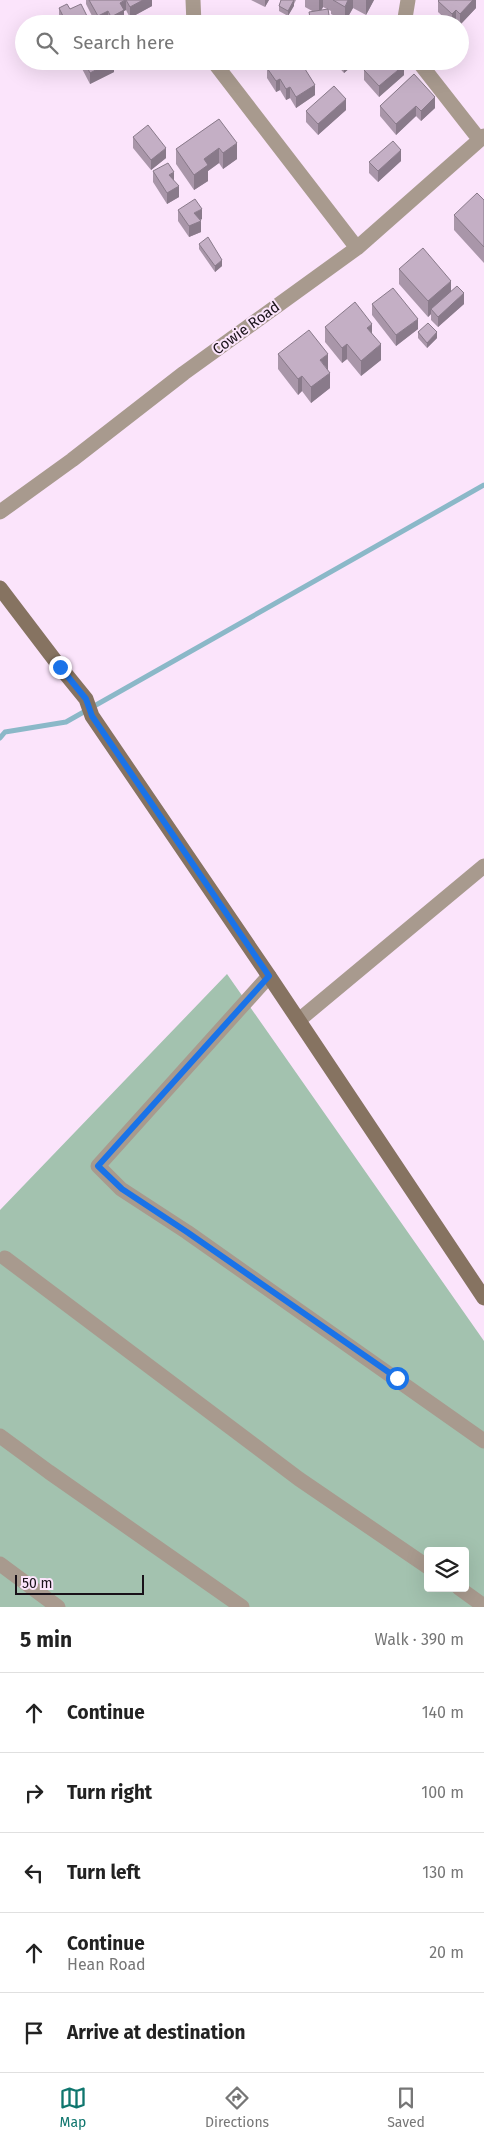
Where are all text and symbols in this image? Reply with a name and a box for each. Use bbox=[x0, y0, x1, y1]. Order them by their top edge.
search box bbox=[15, 15, 469, 70]
icon: search bbox=[33, 29, 61, 57]
text: Search here bbox=[73, 31, 174, 54]
street label: Cowie Road bbox=[209, 298, 283, 358]
route end bbox=[49, 656, 72, 679]
route start bbox=[386, 1367, 409, 1390]
map controls bbox=[424, 1547, 469, 1592]
button: layers bbox=[424, 1547, 469, 1592]
scale bar bbox=[15, 1572, 144, 1595]
text: 50 m bbox=[22, 1575, 53, 1592]
text: 5 min bbox=[20, 1627, 72, 1653]
text: Walk · 390 m bbox=[374, 1630, 464, 1649]
icon: ahead bbox=[20, 1699, 48, 1727]
text: Continue bbox=[67, 1701, 145, 1724]
text: 140 m bbox=[422, 1703, 464, 1722]
icon: right bbox=[20, 1779, 48, 1807]
text: Turn right bbox=[67, 1781, 152, 1804]
text: 100 m bbox=[421, 1783, 464, 1802]
icon: left bbox=[20, 1859, 48, 1887]
text: Turn left bbox=[67, 1861, 141, 1884]
text: 130 m bbox=[422, 1863, 464, 1882]
text: Continue bbox=[67, 1932, 145, 1955]
icon: ahead bbox=[20, 1939, 48, 1967]
text: 20 m bbox=[429, 1943, 464, 1962]
text: Hean Road bbox=[67, 1955, 146, 1974]
icon: arrive bbox=[20, 2019, 48, 2047]
text: Arrive at destination bbox=[67, 2021, 246, 2044]
tab: Map bbox=[59, 2084, 87, 2131]
tab: Directions bbox=[205, 2084, 269, 2131]
tab: Saved bbox=[387, 2084, 425, 2131]

